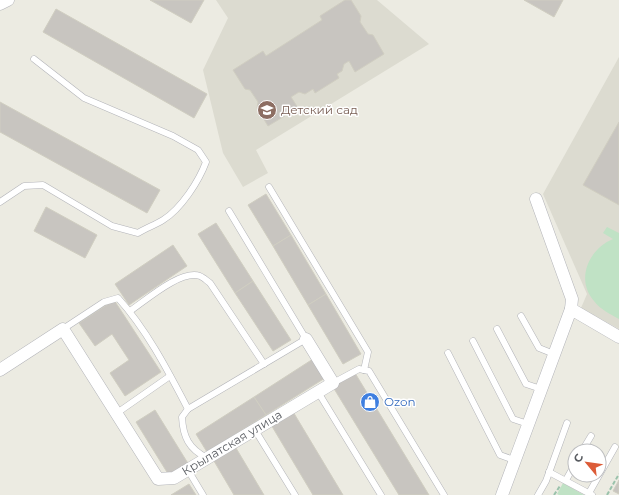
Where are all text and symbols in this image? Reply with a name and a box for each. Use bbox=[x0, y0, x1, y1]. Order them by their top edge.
school or university icon: Детский сад bbox=[256, 99, 278, 121]
place label: Детский сад bbox=[281, 102, 358, 117]
shop icon: Ozon bbox=[359, 391, 381, 413]
place label: Ozon bbox=[384, 394, 416, 409]
street label: Крылатская улица bbox=[179, 407, 285, 478]
north arrow bbox=[567, 443, 607, 483]
text: С bbox=[570, 451, 586, 465]

